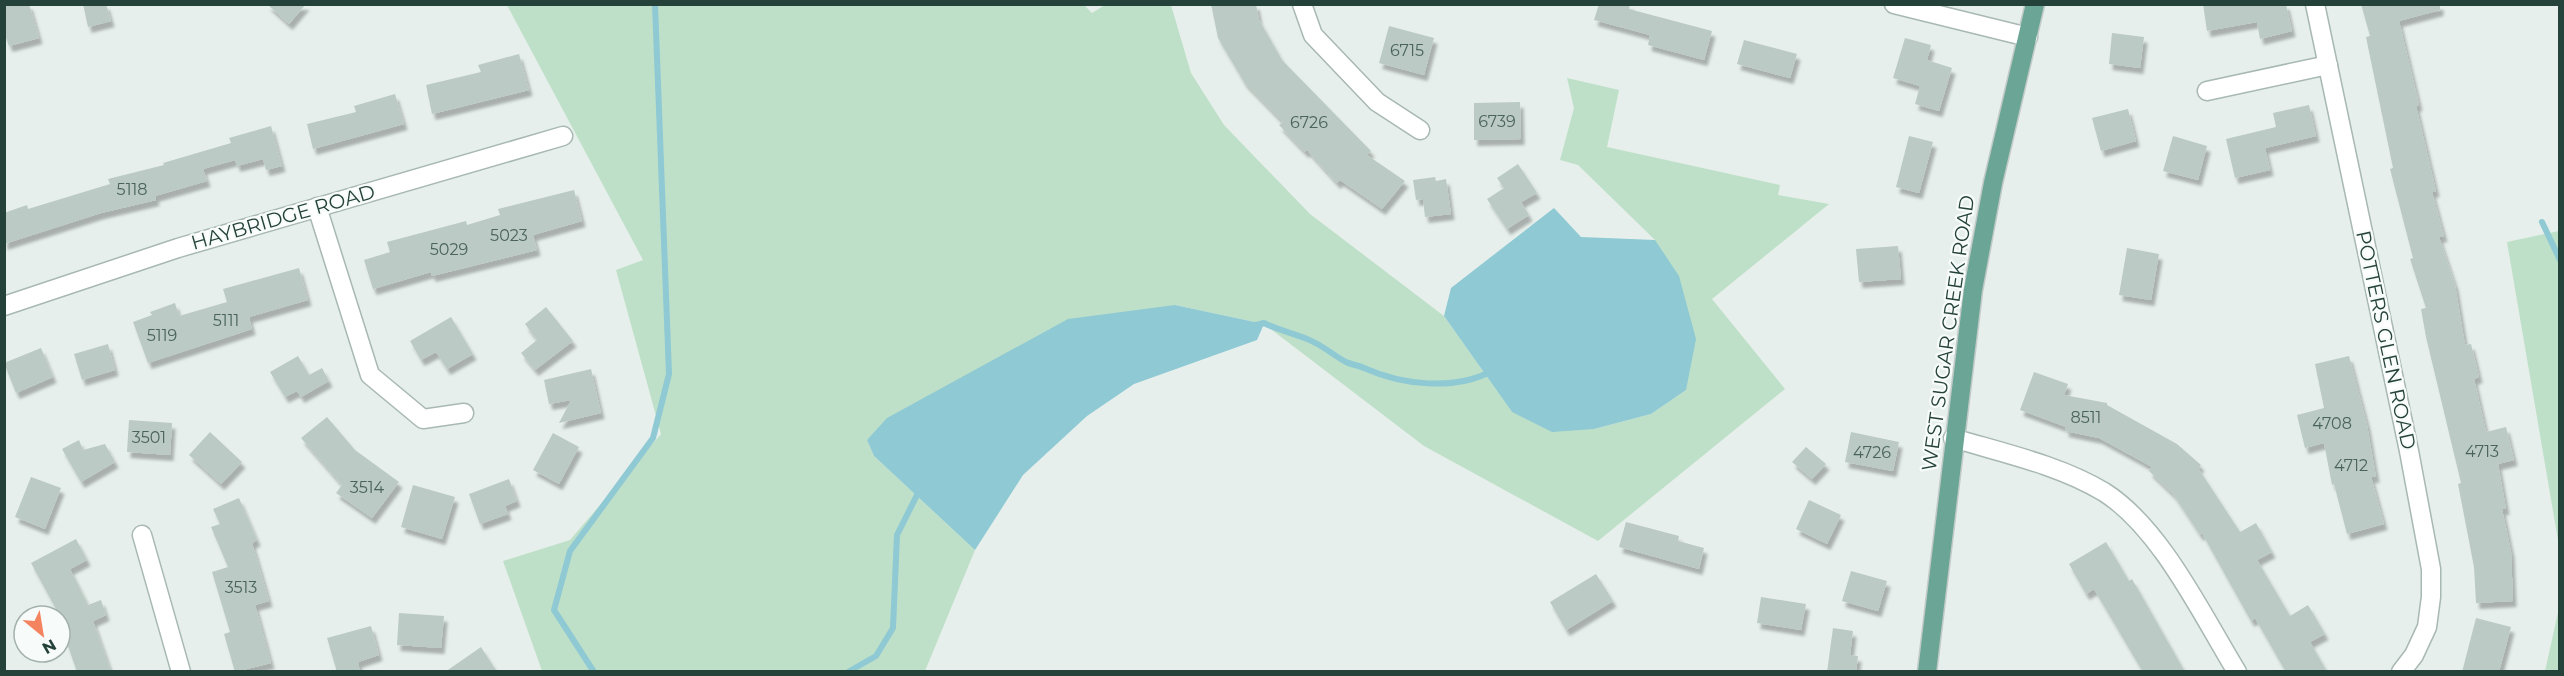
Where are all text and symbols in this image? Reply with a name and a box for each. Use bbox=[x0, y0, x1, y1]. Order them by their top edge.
house number: 6715 bbox=[1390, 41, 1424, 60]
house number: 6739 bbox=[1478, 112, 1516, 131]
house number: 6726 bbox=[1290, 113, 1328, 132]
street label: HAYBRIDGE ROAD bbox=[188, 179, 378, 255]
house number: 5118 bbox=[117, 180, 147, 199]
street label: WEST SUGAR CREEK ROAD bbox=[1917, 193, 1979, 473]
house number: 5023 bbox=[490, 226, 528, 245]
street label: POTTERS GLEN ROAD bbox=[2351, 228, 2421, 452]
house number: 5029 bbox=[430, 240, 468, 259]
house number: 5111 bbox=[213, 311, 239, 330]
house number: 5119 bbox=[147, 326, 177, 345]
house number: 8511 bbox=[2071, 408, 2101, 427]
house number: 4708 bbox=[2312, 414, 2352, 433]
house number: 3501 bbox=[132, 428, 166, 447]
house number: 4713 bbox=[2465, 442, 2499, 461]
house number: 4726 bbox=[1853, 443, 1891, 462]
house number: 4712 bbox=[2334, 456, 2368, 475]
house number: 3514 bbox=[350, 478, 385, 497]
house number: 3513 bbox=[225, 578, 257, 597]
north arrow bbox=[12, 604, 72, 664]
text: N bbox=[39, 635, 60, 658]

